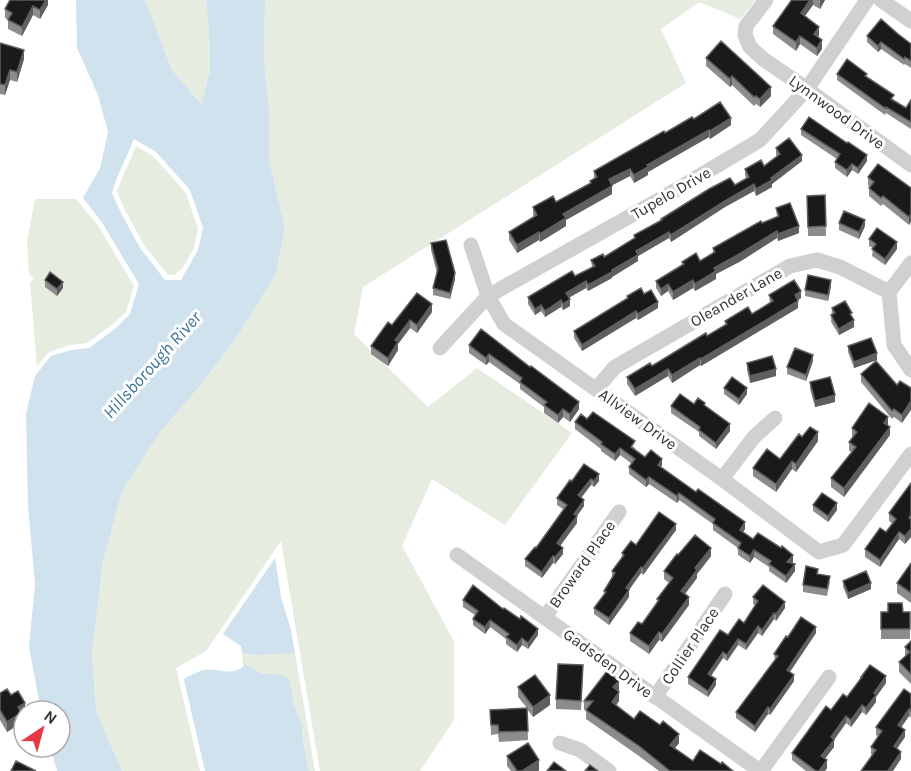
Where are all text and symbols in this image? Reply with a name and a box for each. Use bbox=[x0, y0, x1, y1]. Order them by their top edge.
street label: Lynnwood Drive bbox=[785, 71, 889, 153]
street label: Tupelo Drive bbox=[628, 163, 714, 223]
street label: Oleander Lane bbox=[687, 263, 785, 331]
water label: Hillsborough River bbox=[98, 306, 206, 423]
street label: Allview Drive bbox=[595, 384, 681, 454]
street label: Broward Place bbox=[545, 517, 619, 611]
street label: Collier Place bbox=[657, 604, 723, 688]
street label: Gadsden Drive bbox=[560, 624, 656, 702]
north arrow bbox=[12, 699, 72, 759]
text: N bbox=[40, 706, 61, 728]

